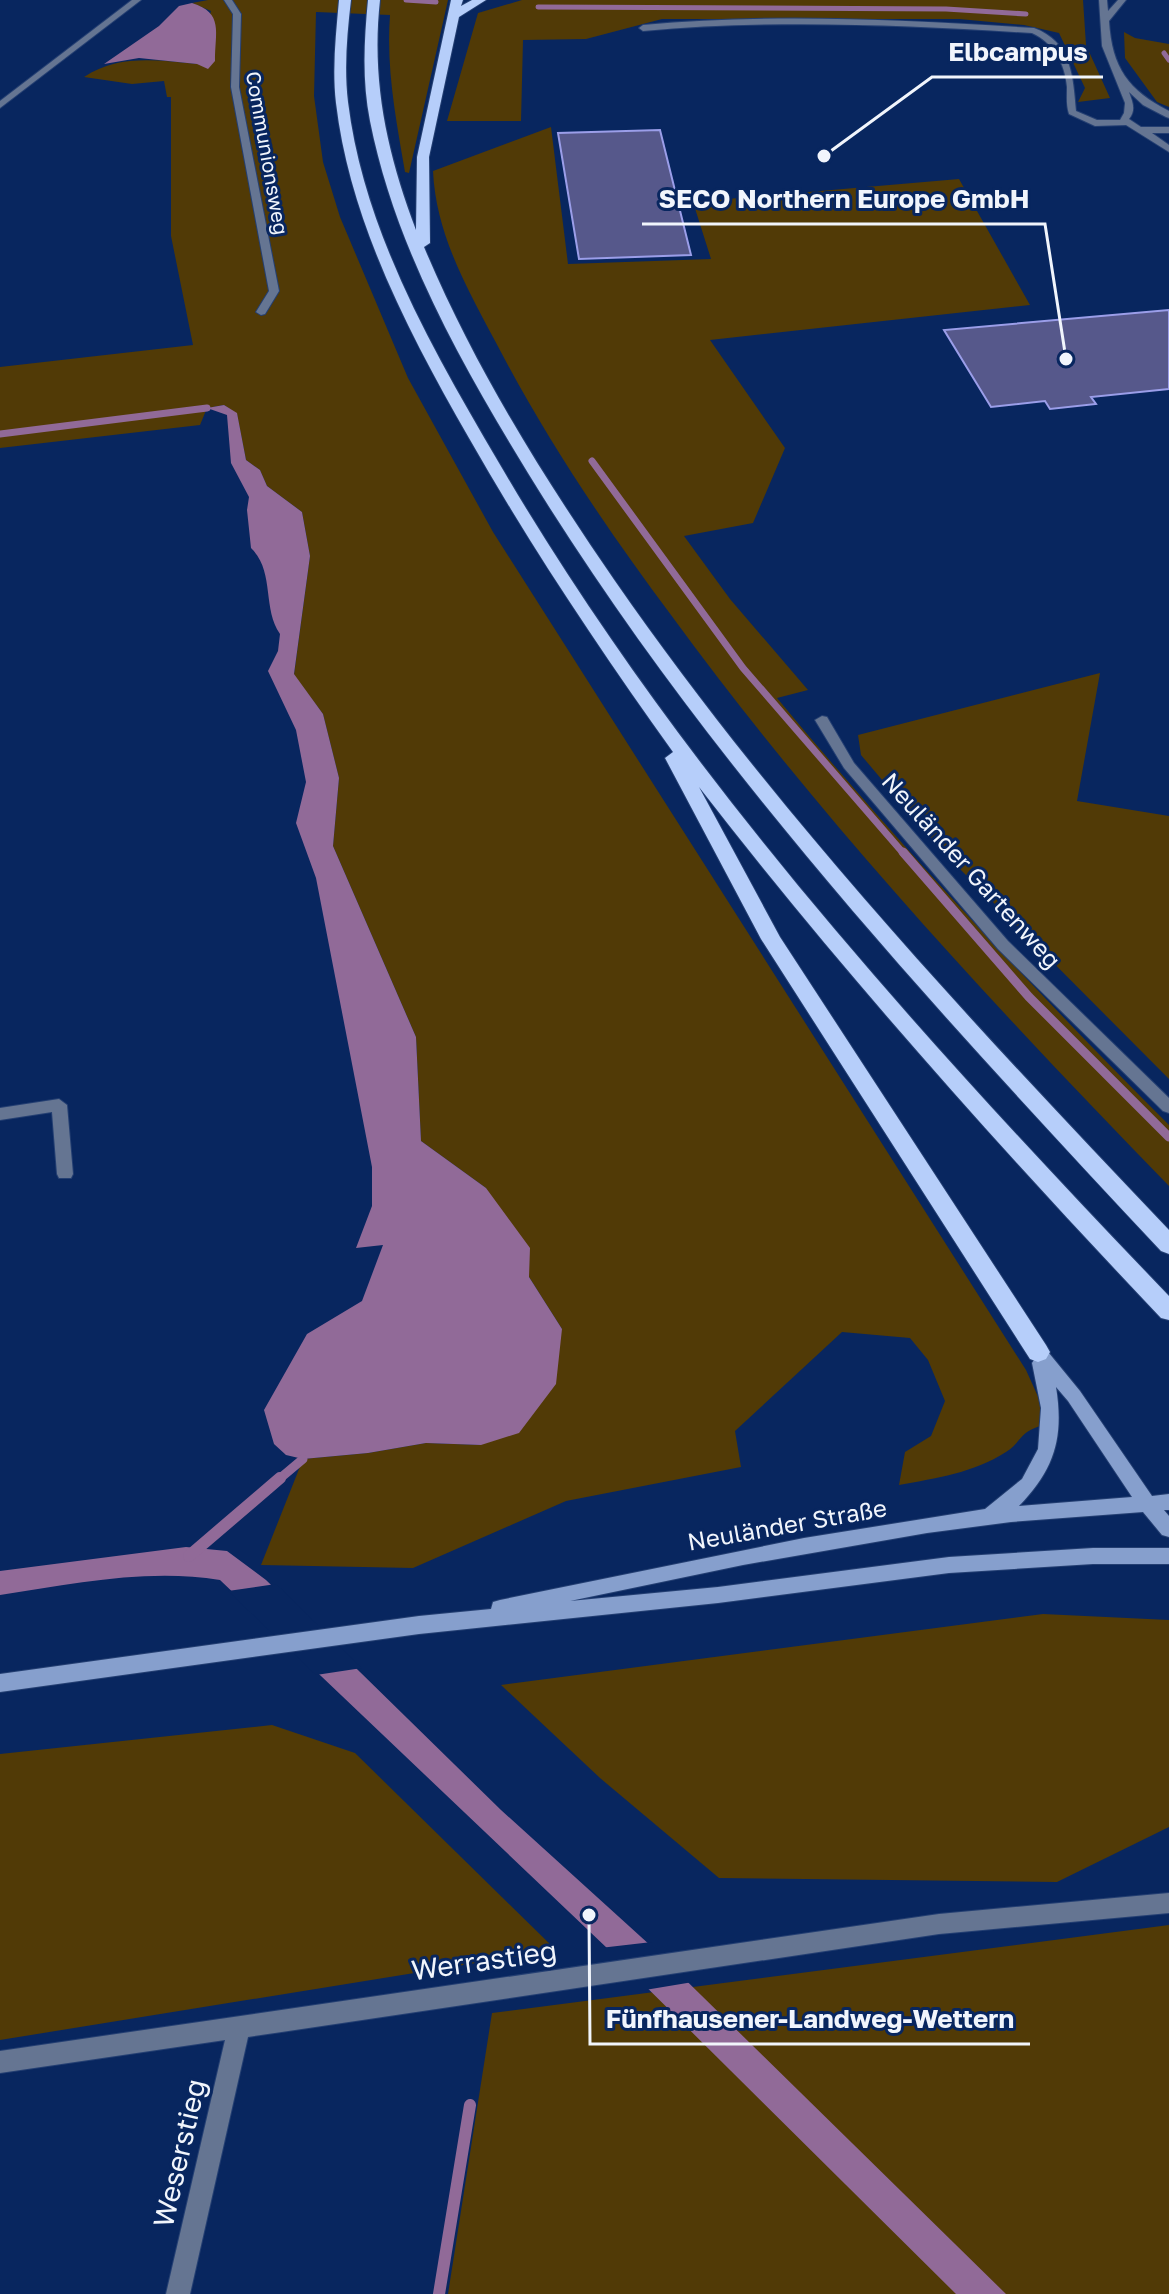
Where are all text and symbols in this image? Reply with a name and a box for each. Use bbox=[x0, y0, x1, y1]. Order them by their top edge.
callout: Elbcampus bbox=[932, 27, 1103, 77]
text: Elbcampus bbox=[948, 36, 1088, 67]
street label: Communionsweg bbox=[242, 69, 294, 237]
callout: SECO Northern Europe GmbH bbox=[642, 174, 1045, 224]
text: SECO Northern Europe GmbH bbox=[659, 183, 1029, 214]
street label: Neuländer Gartenweg bbox=[877, 766, 1067, 974]
street label: Neuländer Straße bbox=[685, 1492, 889, 1556]
street label: Werrastieg bbox=[409, 1933, 559, 1987]
callout: Fünfhausener-Landweg-Wettern bbox=[590, 1994, 1030, 2044]
text: Fünfhausener-Landweg-Wettern bbox=[606, 2003, 1014, 2034]
street label: Weserstieg bbox=[146, 2076, 212, 2230]

